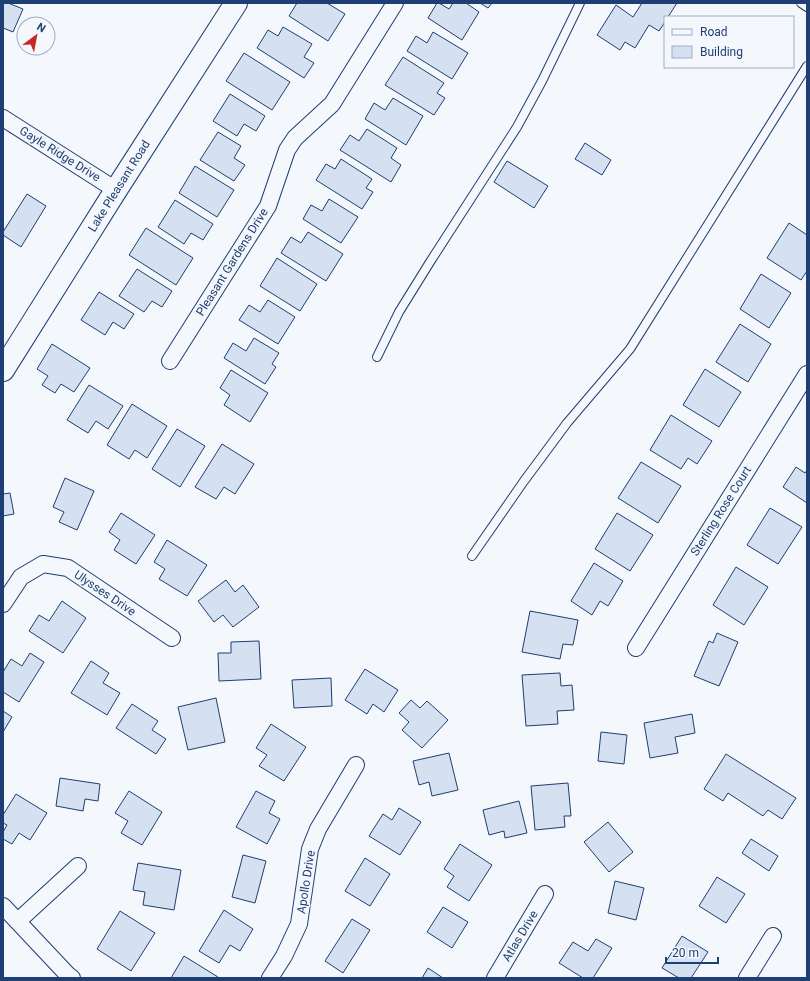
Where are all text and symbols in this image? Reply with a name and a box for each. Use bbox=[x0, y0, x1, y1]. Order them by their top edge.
north arrow bbox=[16, 16, 56, 56]
legend bbox=[664, 16, 794, 68]
text: N bbox=[34, 20, 48, 36]
text: Road bbox=[700, 25, 728, 39]
text: Building bbox=[700, 45, 743, 59]
street label: Gayle Ridge Drive bbox=[17, 124, 103, 184]
street label: Lake Pleasant Road bbox=[85, 138, 153, 234]
street label: Pleasant Gardens Drive bbox=[193, 206, 271, 318]
street label: Sterling Rose Court bbox=[688, 464, 754, 558]
street label: Ulysses Drive bbox=[72, 567, 138, 619]
street label: Apollo Drive bbox=[294, 849, 318, 915]
street label: Atlas Drive bbox=[499, 908, 541, 964]
scale bar bbox=[666, 939, 718, 965]
text: 20 m bbox=[672, 946, 699, 960]

